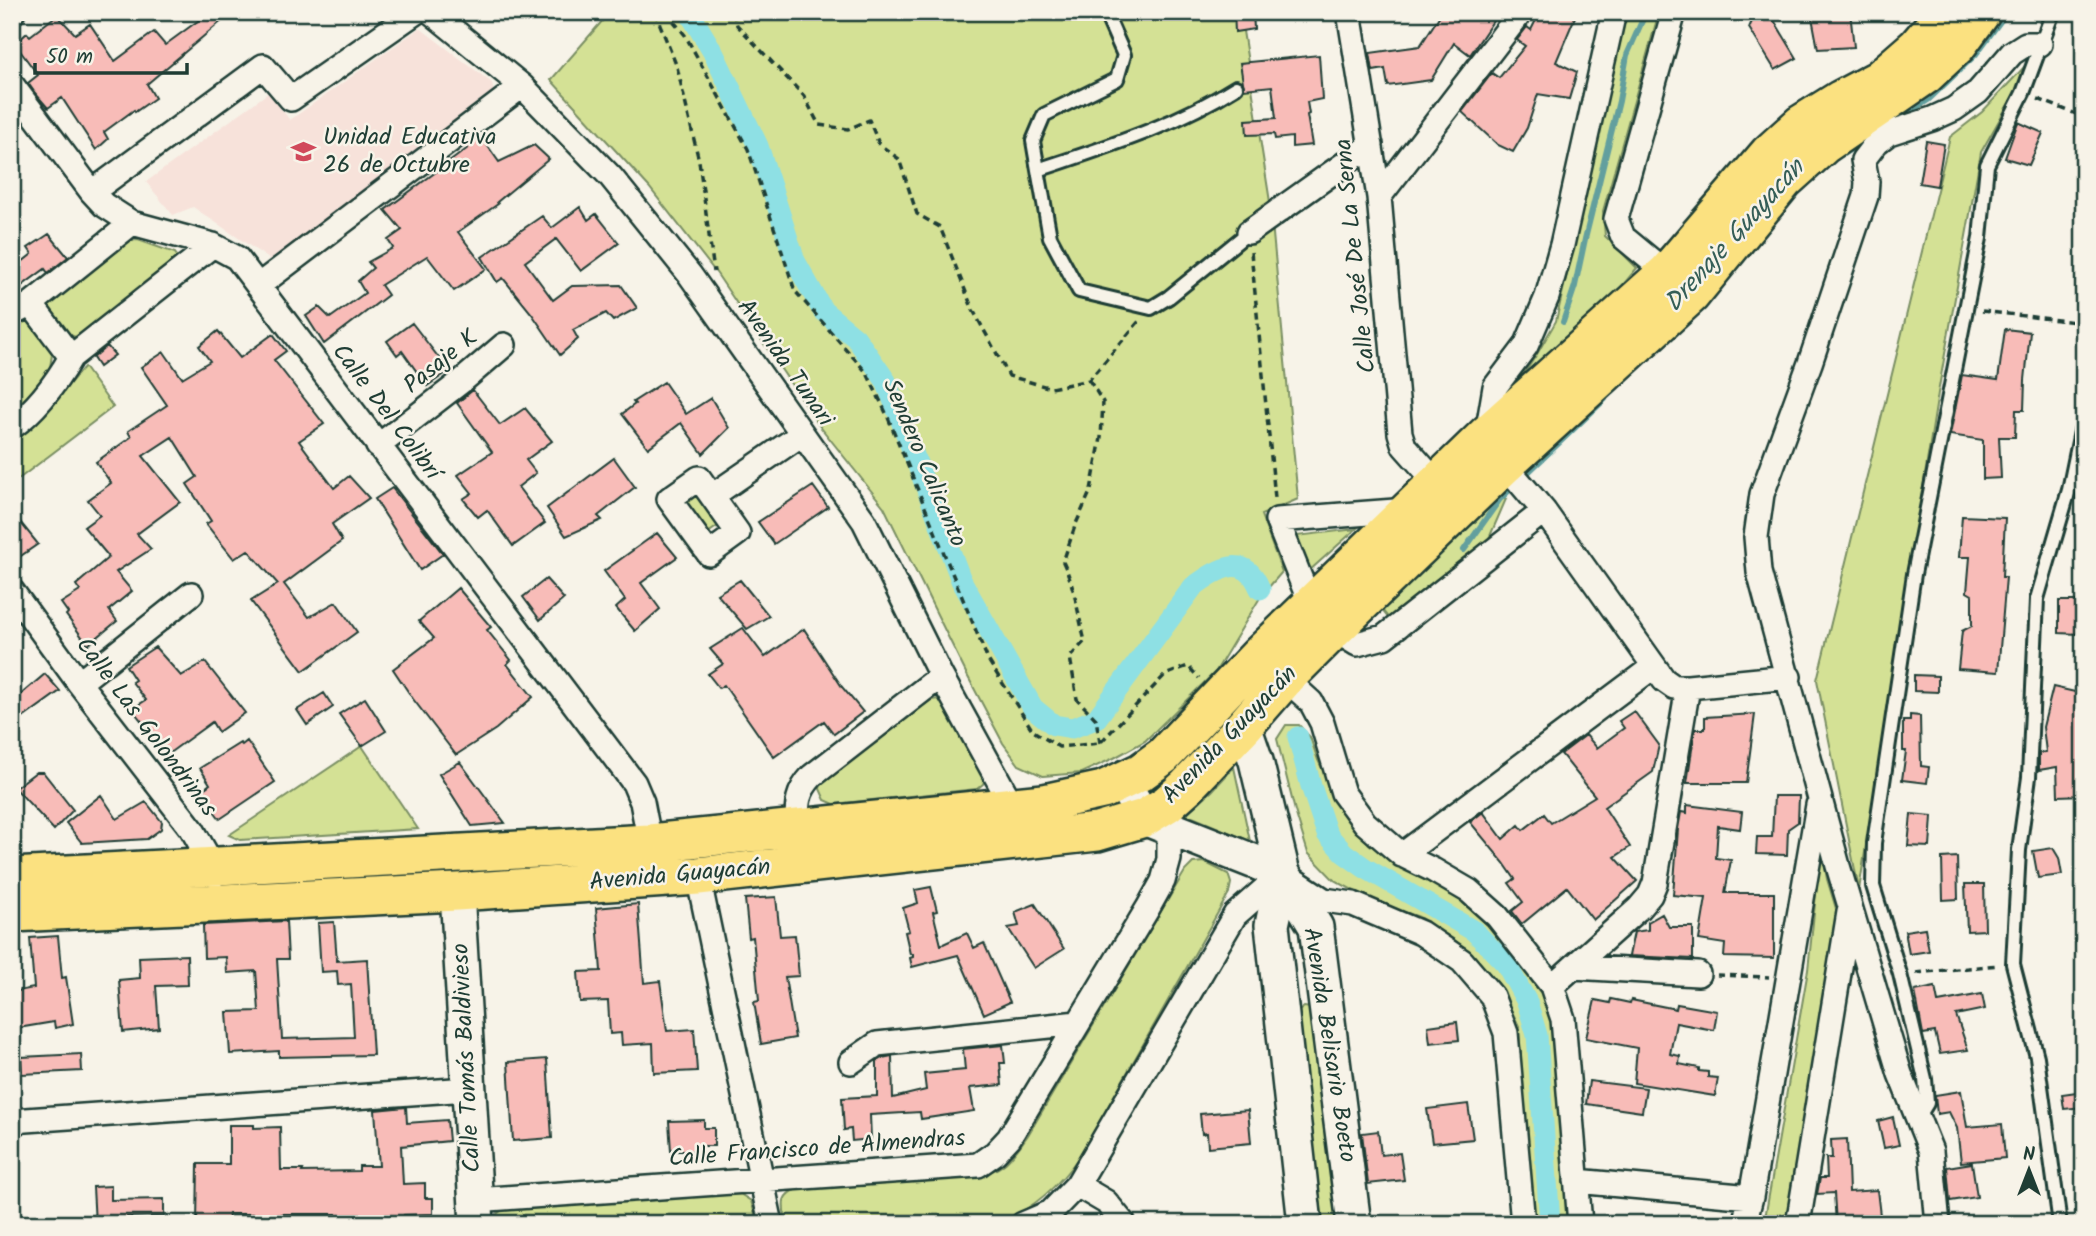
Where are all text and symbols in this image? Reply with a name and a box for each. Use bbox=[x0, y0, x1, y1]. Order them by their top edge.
scale bar bbox=[35, 32, 187, 76]
text: 50 m bbox=[46, 41, 93, 74]
place label: Unidad Educativa 26 de Octubre bbox=[323, 118, 497, 185]
school or university icon: Unidad Educativa 26 de Octubre bbox=[289, 137, 317, 165]
street label: Calle José De La Serna bbox=[1324, 137, 1388, 375]
water label: Drenaje Guayacán bbox=[1654, 148, 1817, 322]
street label: Avenida Tunari bbox=[726, 291, 844, 436]
street label: Pasaje K bbox=[395, 319, 488, 404]
street label: Calle Del Colibrí bbox=[321, 335, 453, 491]
street label: Sendero Calicanto bbox=[871, 373, 977, 553]
street label: Calle Las Golondrinas bbox=[65, 629, 227, 825]
street label: Avenida Guayacán bbox=[1153, 656, 1307, 814]
street label: Avenida Guayacán bbox=[588, 848, 772, 902]
street label: Avenida Belisario Boeto bbox=[1291, 925, 1367, 1165]
street label: Calle Tomás Baldivieso bbox=[442, 942, 492, 1174]
street label: Calle Francisco de Almendras bbox=[667, 1119, 967, 1179]
north arrow bbox=[1994, 1134, 2064, 1204]
text: N bbox=[2023, 1140, 2035, 1170]

